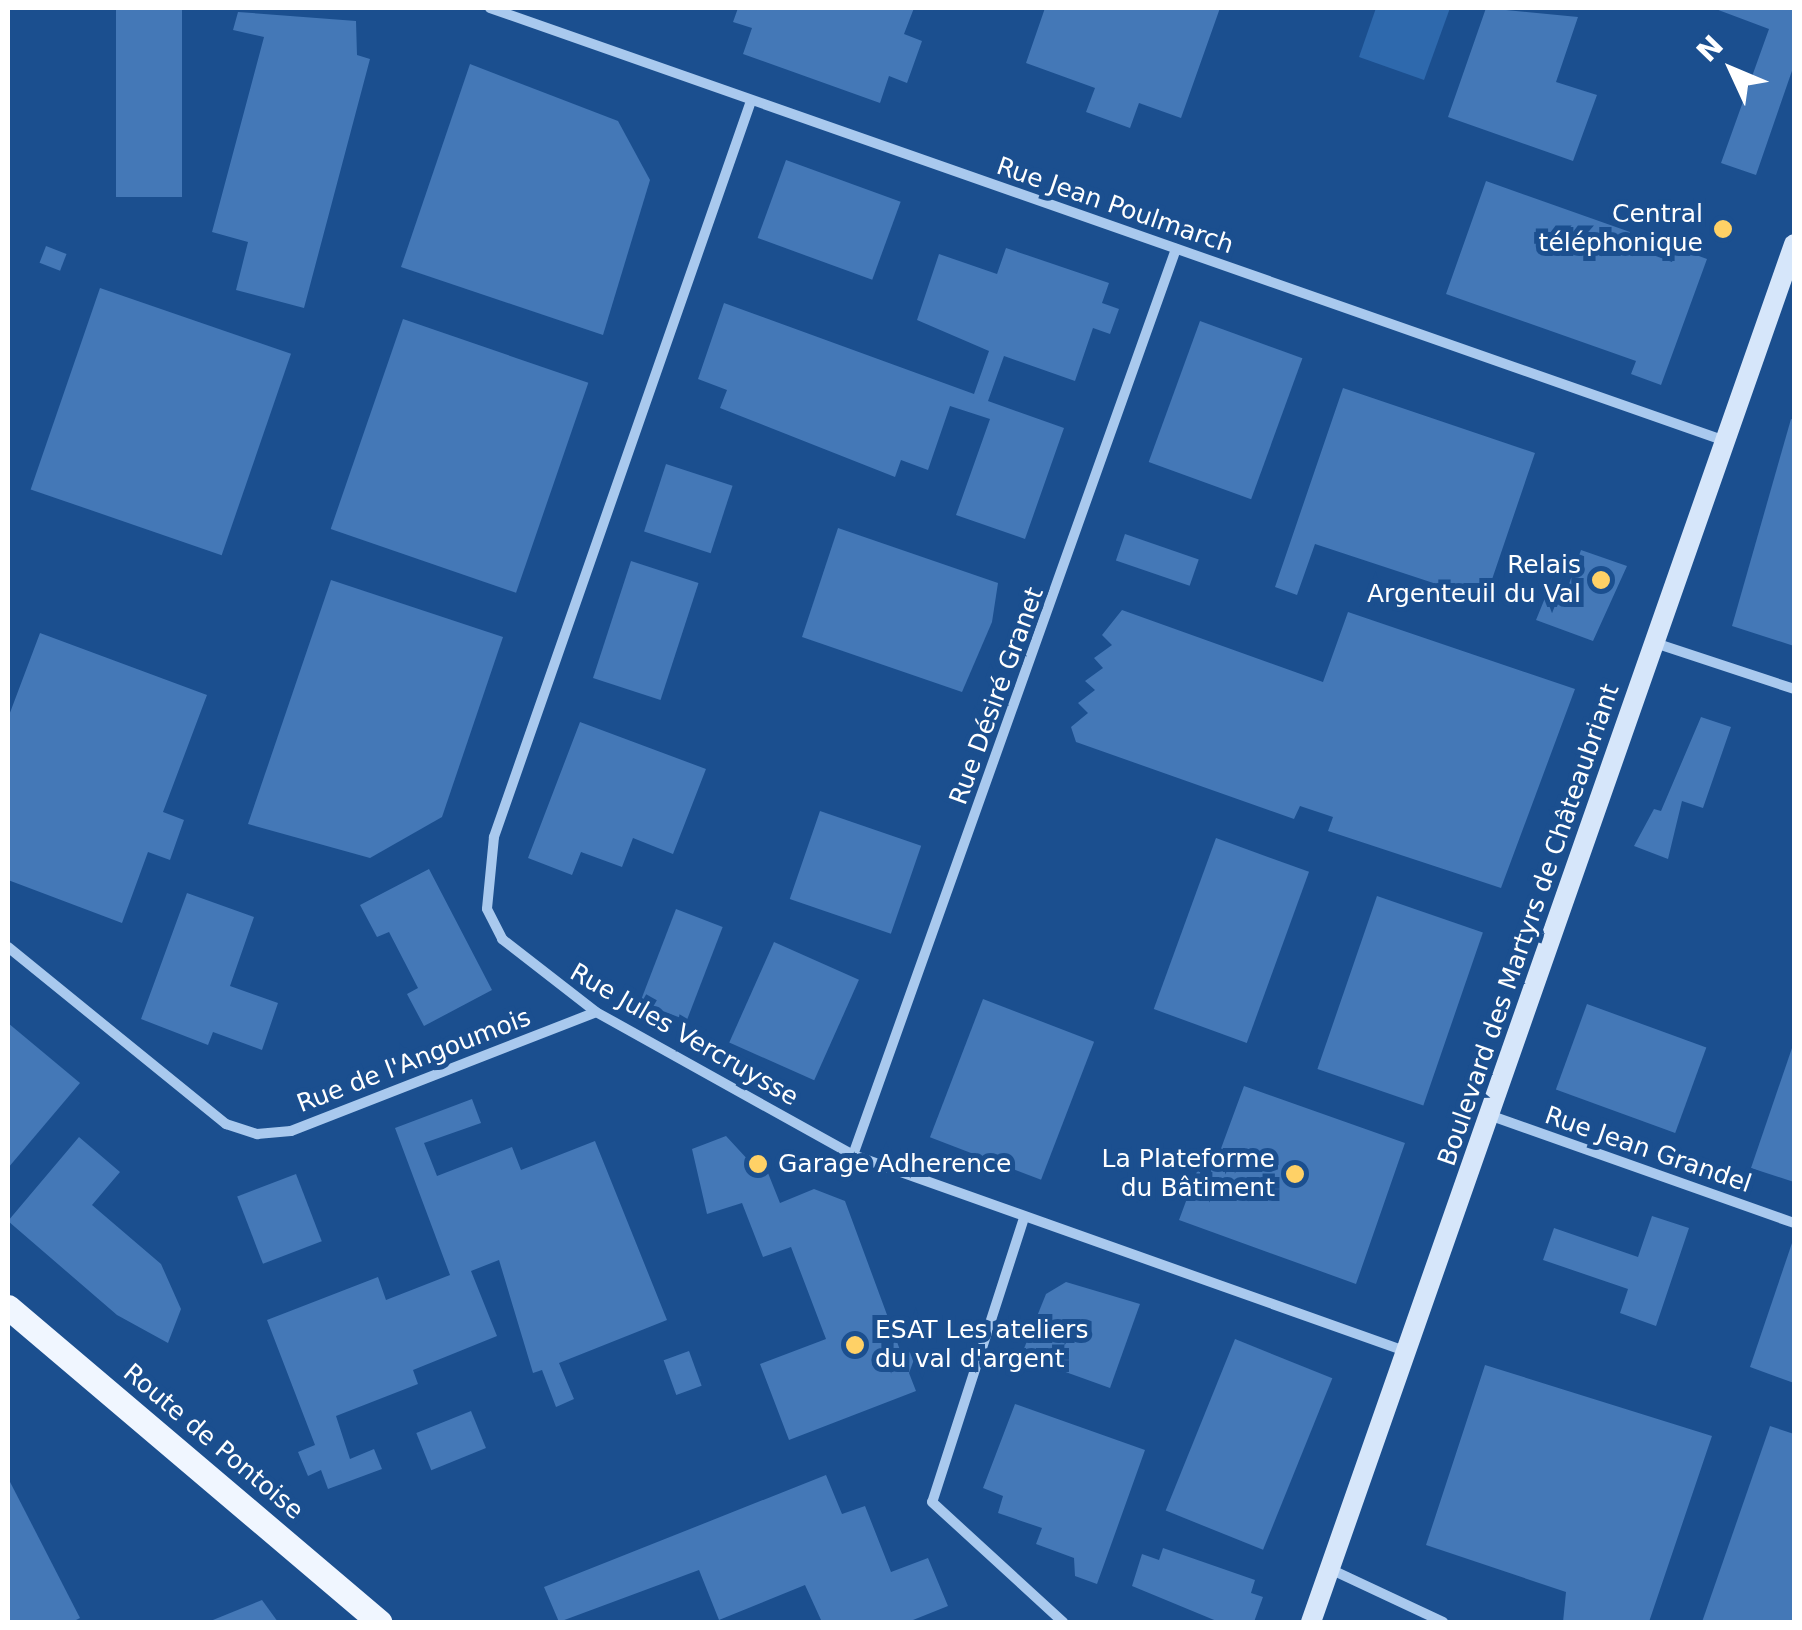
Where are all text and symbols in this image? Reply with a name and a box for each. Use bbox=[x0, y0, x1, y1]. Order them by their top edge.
north arrow bbox=[1682, 20, 1782, 120]
text: N bbox=[1690, 29, 1730, 69]
street label: Rue Jean Poulmarch bbox=[993, 151, 1237, 261]
place label: Central téléphonique bbox=[1539, 200, 1703, 259]
marker: Central téléphonique bbox=[1712, 218, 1734, 240]
place label: Relais Argenteuil du Val bbox=[1367, 551, 1581, 610]
marker: Relais Argenteuil du Val bbox=[1590, 569, 1612, 591]
street label: Rue Désiré Granet bbox=[944, 583, 1050, 809]
street label: Boulevard des Martyrs de Châteaubriant bbox=[1432, 680, 1626, 1170]
street label: Rue Jules Vercruysse bbox=[565, 957, 803, 1113]
street label: Rue de l'Angoumois bbox=[293, 1003, 535, 1119]
street label: Rue Jean Grandel bbox=[1541, 1101, 1755, 1199]
place label: La Plateforme du Bâtiment bbox=[1102, 1145, 1275, 1204]
place label: Garage Adherence bbox=[778, 1149, 1011, 1179]
marker: Garage Adherence bbox=[747, 1153, 769, 1175]
marker: La Plateforme du Bâtiment bbox=[1284, 1163, 1306, 1185]
place label: ESAT Les ateliers du val d'argent bbox=[875, 1316, 1088, 1375]
marker: ESAT Les ateliers du val d'argent bbox=[844, 1334, 866, 1356]
street label: Route de Pontoise bbox=[117, 1358, 309, 1526]

